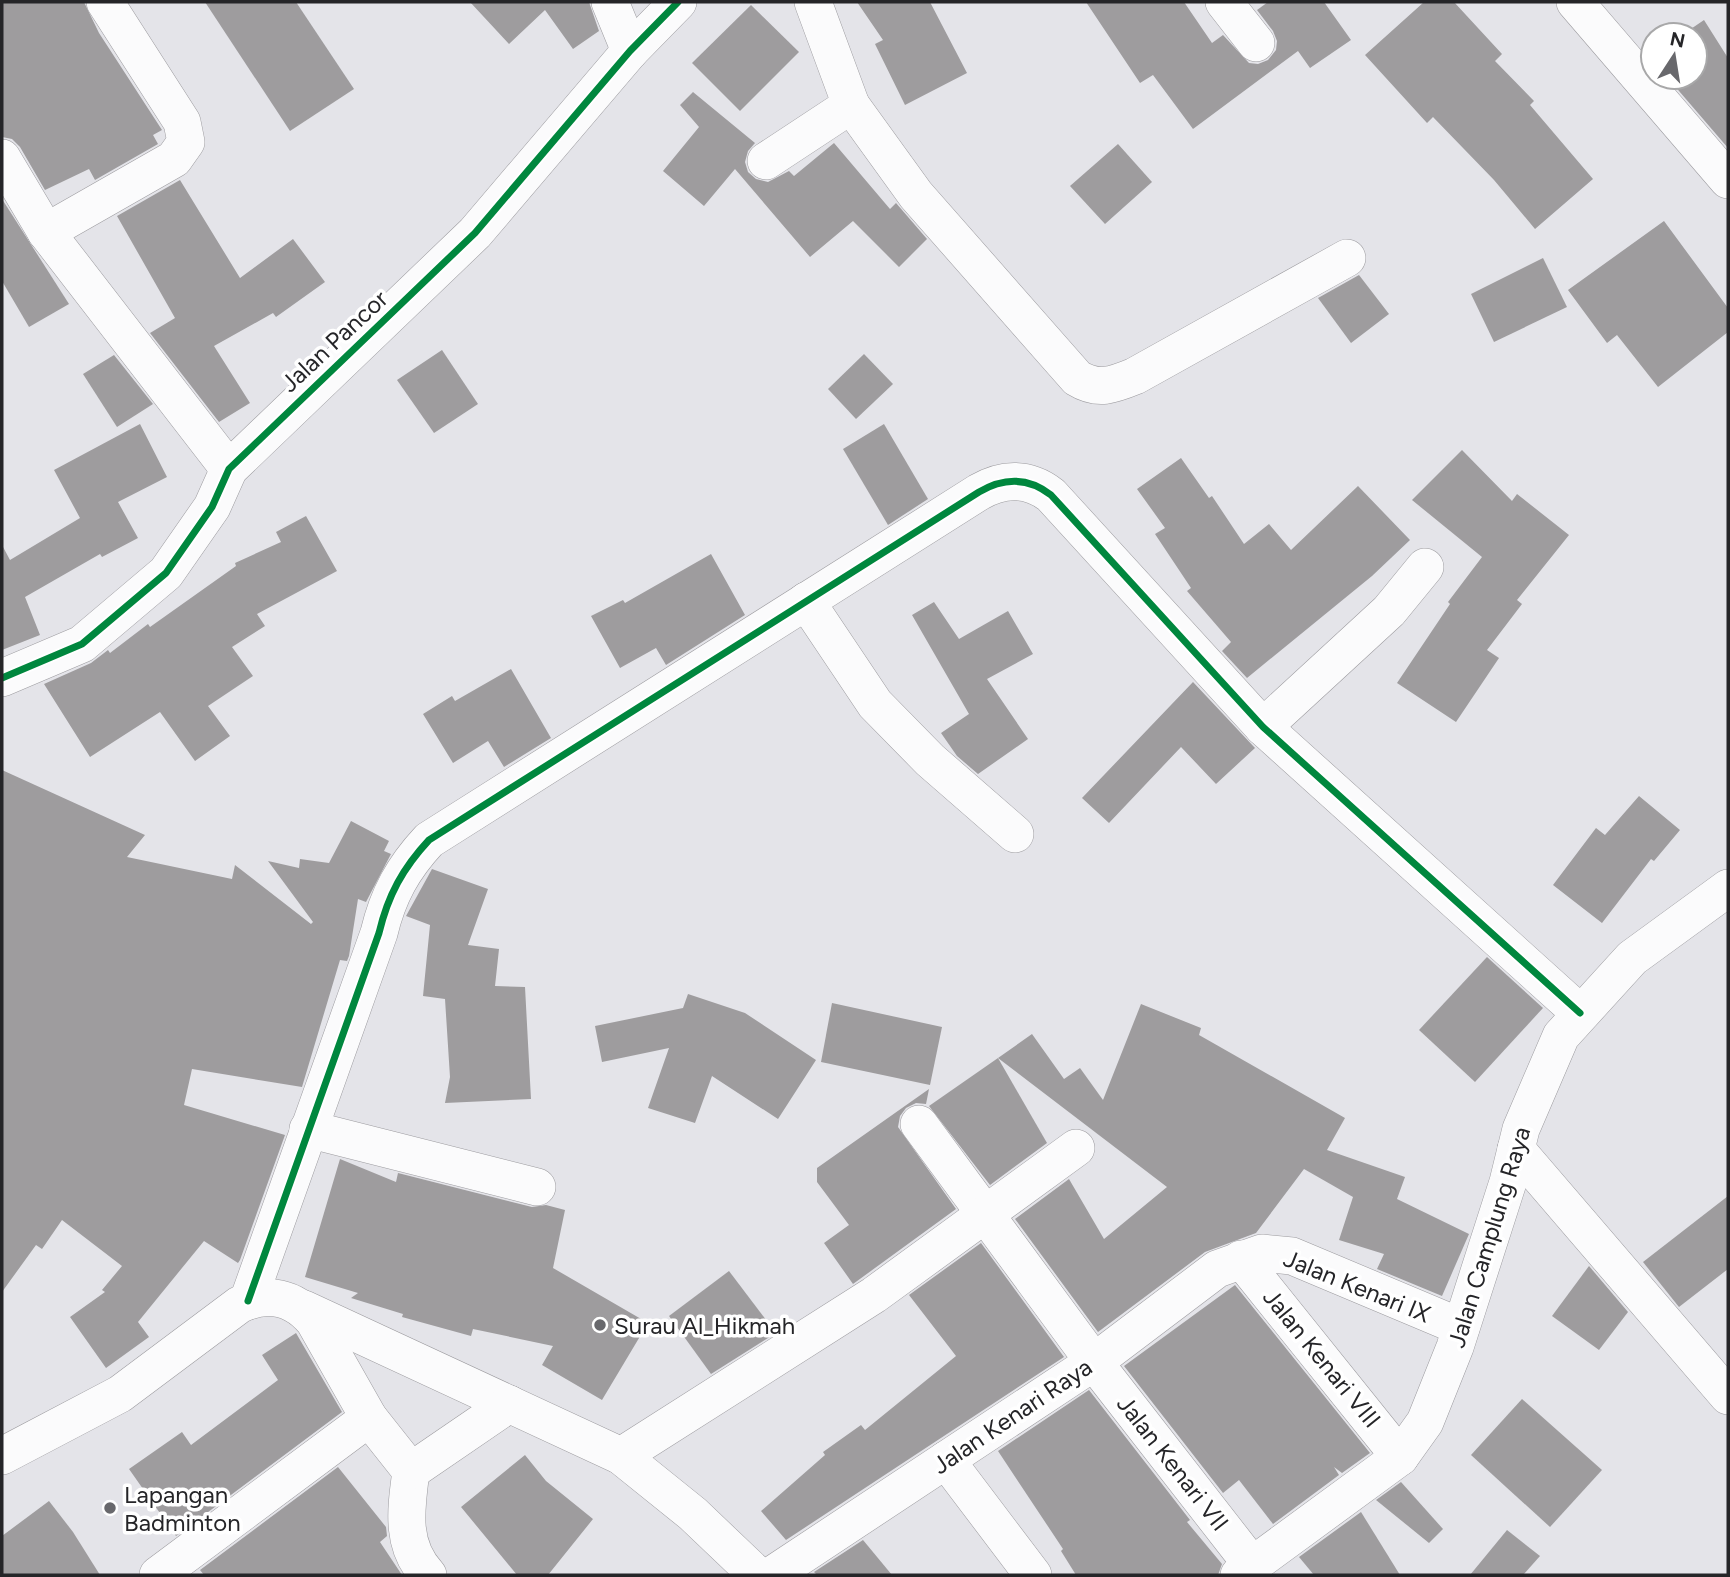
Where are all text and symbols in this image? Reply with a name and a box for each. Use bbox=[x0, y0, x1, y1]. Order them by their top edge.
north arrow bbox=[1639, 21, 1709, 91]
text: N bbox=[1668, 27, 1687, 53]
street label: Jalan Pancor bbox=[274, 284, 394, 398]
street label: Jalan Camplung Raya bbox=[1442, 1123, 1536, 1351]
street label: Jalan Kenari IX bbox=[1279, 1243, 1435, 1329]
street label: Jalan Kenari VIII bbox=[1257, 1283, 1387, 1433]
place label: Surau Al_Hikmah bbox=[614, 1311, 795, 1340]
marker: Surau Al_Hikmah bbox=[592, 1317, 608, 1333]
street label: Jalan Kenari Raya bbox=[927, 1352, 1097, 1480]
street label: Jalan Kenari VII bbox=[1111, 1390, 1235, 1536]
place label: Lapangan Badminton bbox=[124, 1480, 241, 1537]
marker: Lapangan Badminton bbox=[102, 1500, 118, 1516]

